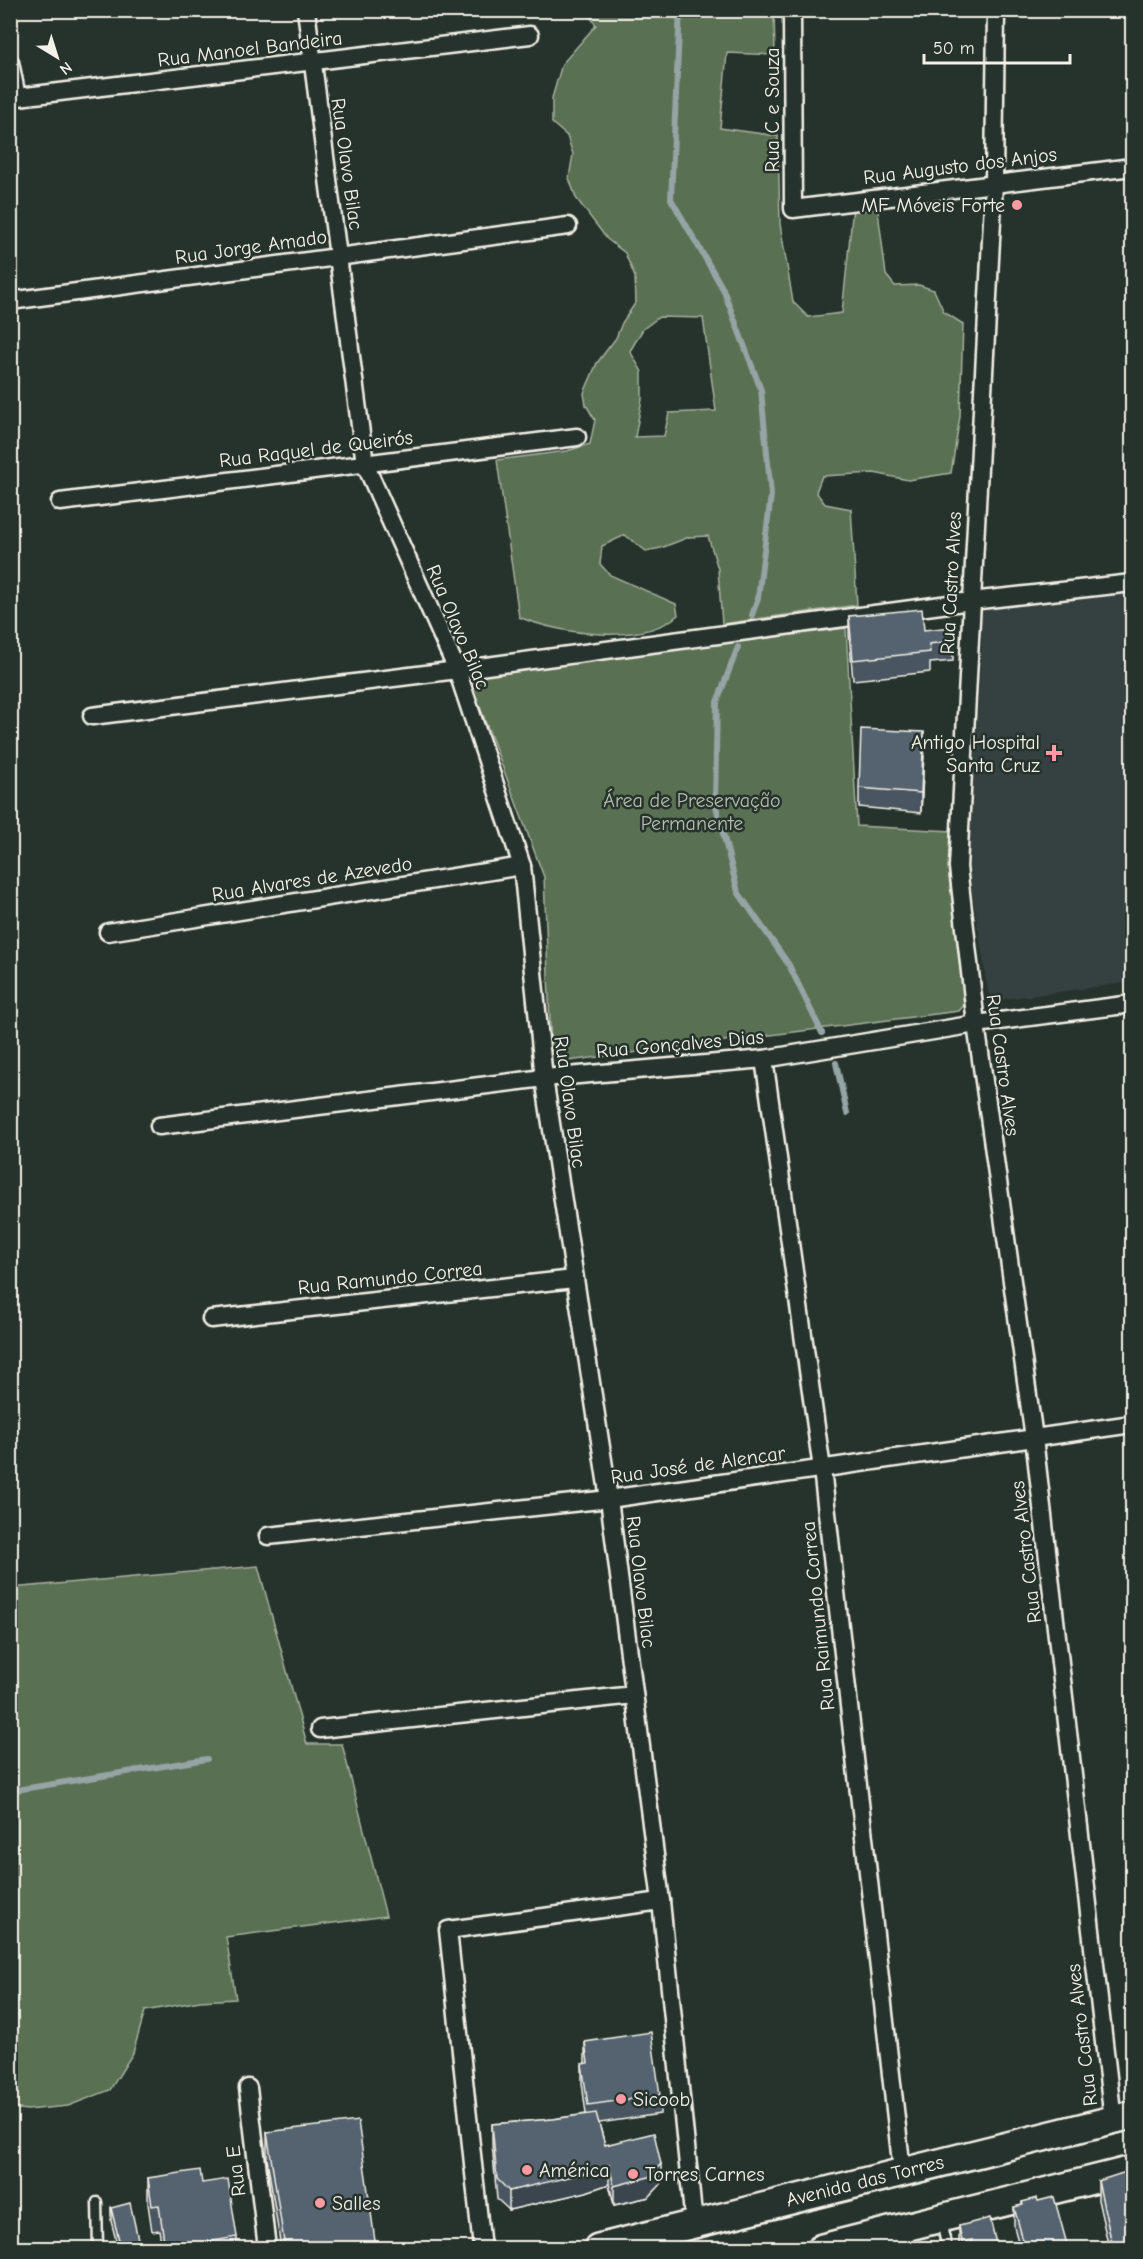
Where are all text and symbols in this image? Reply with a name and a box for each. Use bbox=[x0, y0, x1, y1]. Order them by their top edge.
street label: Rua Manoel Bandeira bbox=[156, 26, 344, 72]
north arrow bbox=[27, 27, 87, 87]
scale bar bbox=[924, 27, 1070, 65]
text: 50 m bbox=[933, 38, 975, 59]
street label: Rua C e Souza bbox=[761, 47, 784, 173]
text: N bbox=[56, 58, 75, 78]
street label: Rua Olavo Bilac bbox=[326, 96, 368, 232]
street label: Rua Augusto dos Anjos bbox=[862, 143, 1058, 189]
place label: MF Móveis Forte bbox=[861, 194, 1005, 217]
marker: MF Móveis Forte bbox=[1010, 198, 1024, 212]
street label: Rua Jorge Amado bbox=[174, 225, 328, 269]
street label: Rua Raquel de Queirós bbox=[218, 426, 414, 472]
street label: Rua Castro Alves bbox=[936, 511, 966, 655]
street label: Rua Olavo Bilac bbox=[421, 561, 495, 693]
place label: Antigo Hospital Santa Cruz bbox=[911, 731, 1040, 777]
marker: Antigo Hospital Santa Cruz bbox=[1045, 744, 1063, 762]
park label: Área de Preservação Permanente bbox=[603, 788, 781, 835]
street label: Rua Alvares de Azevedo bbox=[210, 852, 414, 906]
street label: Rua Castro Alves bbox=[982, 993, 1024, 1137]
street label: Rua Gonçalves Dias bbox=[595, 1025, 765, 1063]
street label: Rua Olavo Bilac bbox=[549, 1034, 591, 1170]
street label: Rua Ramundo Correa bbox=[297, 1257, 483, 1299]
street label: Rua José de Alencar bbox=[609, 1441, 787, 1489]
street label: Rua Castro Alves bbox=[1006, 1480, 1046, 1624]
street label: Rua Olavo Bilac bbox=[621, 1514, 661, 1650]
street label: Rua Raimundo Correa bbox=[797, 1520, 839, 1712]
street label: Rua Castro Alves bbox=[1062, 1963, 1102, 2107]
place label: Sicoob bbox=[633, 2088, 690, 2111]
marker: Sicoob bbox=[614, 2092, 628, 2106]
street label: Rua E bbox=[221, 2144, 251, 2198]
street label: Avenida das Torres bbox=[784, 2150, 946, 2212]
place label: América bbox=[539, 2159, 610, 2182]
marker: América bbox=[520, 2163, 534, 2177]
place label: Torres Carnes bbox=[645, 2163, 765, 2186]
marker: Torres Carnes bbox=[626, 2167, 640, 2181]
place label: Salles bbox=[332, 2192, 380, 2215]
marker: Salles bbox=[313, 2196, 327, 2210]

